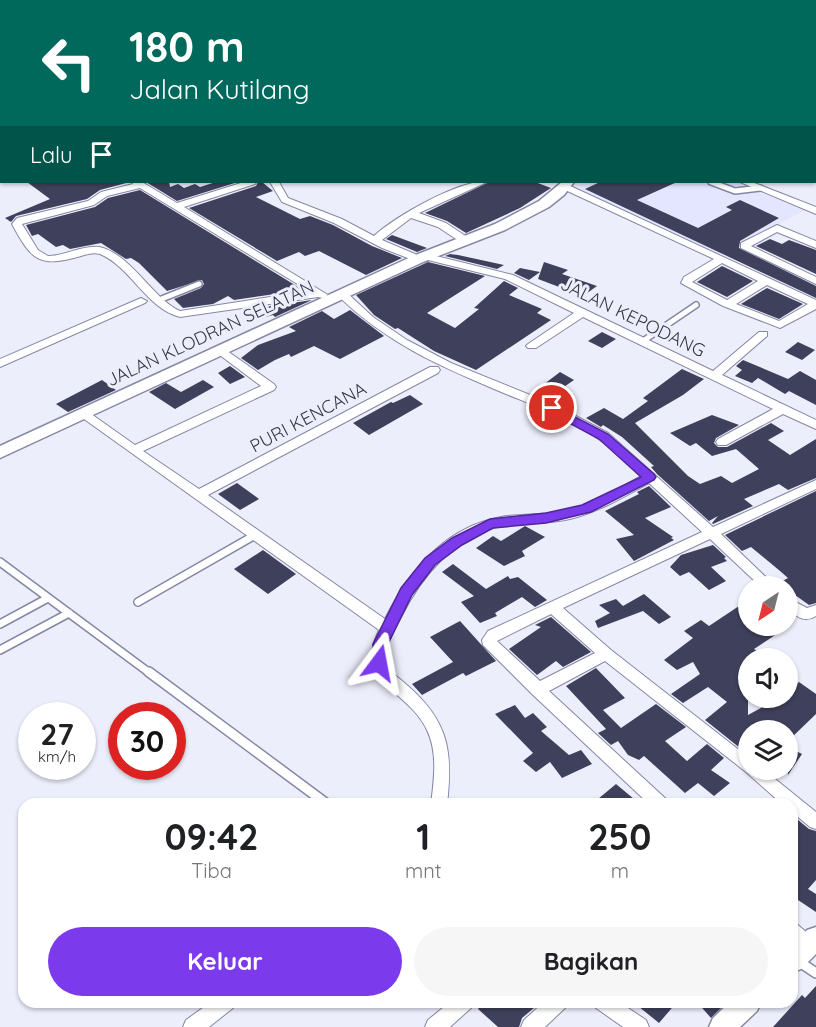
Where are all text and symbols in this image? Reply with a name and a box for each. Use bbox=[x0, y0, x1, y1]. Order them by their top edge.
text: 180 m bbox=[129, 20, 245, 73]
icon: left bbox=[30, 24, 108, 102]
text: Jalan Kutilang bbox=[129, 72, 310, 106]
icon: arrive bbox=[85, 138, 118, 171]
text: Lalu bbox=[30, 141, 73, 169]
street label: JALAN KEPODANG bbox=[557, 272, 709, 362]
street label: JALAN KLODRAN SELATAN bbox=[103, 275, 317, 391]
street label: PURI KENCANA bbox=[246, 376, 371, 457]
pin bbox=[526, 382, 577, 433]
icon: arrive bbox=[535, 391, 568, 424]
north arrow bbox=[738, 576, 798, 636]
map controls bbox=[738, 576, 798, 780]
position arrow bbox=[347, 631, 411, 695]
button: sound bbox=[738, 648, 798, 708]
speed limit sign: 30 bbox=[108, 702, 186, 780]
text: 27 bbox=[40, 715, 74, 753]
button: layers bbox=[738, 720, 798, 780]
text: km/h bbox=[38, 747, 76, 766]
text: 09:42 bbox=[165, 814, 259, 859]
text: 1 bbox=[416, 814, 430, 859]
text: 250 bbox=[588, 814, 651, 859]
text: Tiba bbox=[191, 858, 232, 883]
text: mnt bbox=[405, 858, 442, 883]
text: m bbox=[611, 858, 629, 883]
button: Keluar bbox=[48, 927, 402, 996]
button: Bagikan bbox=[414, 927, 768, 996]

